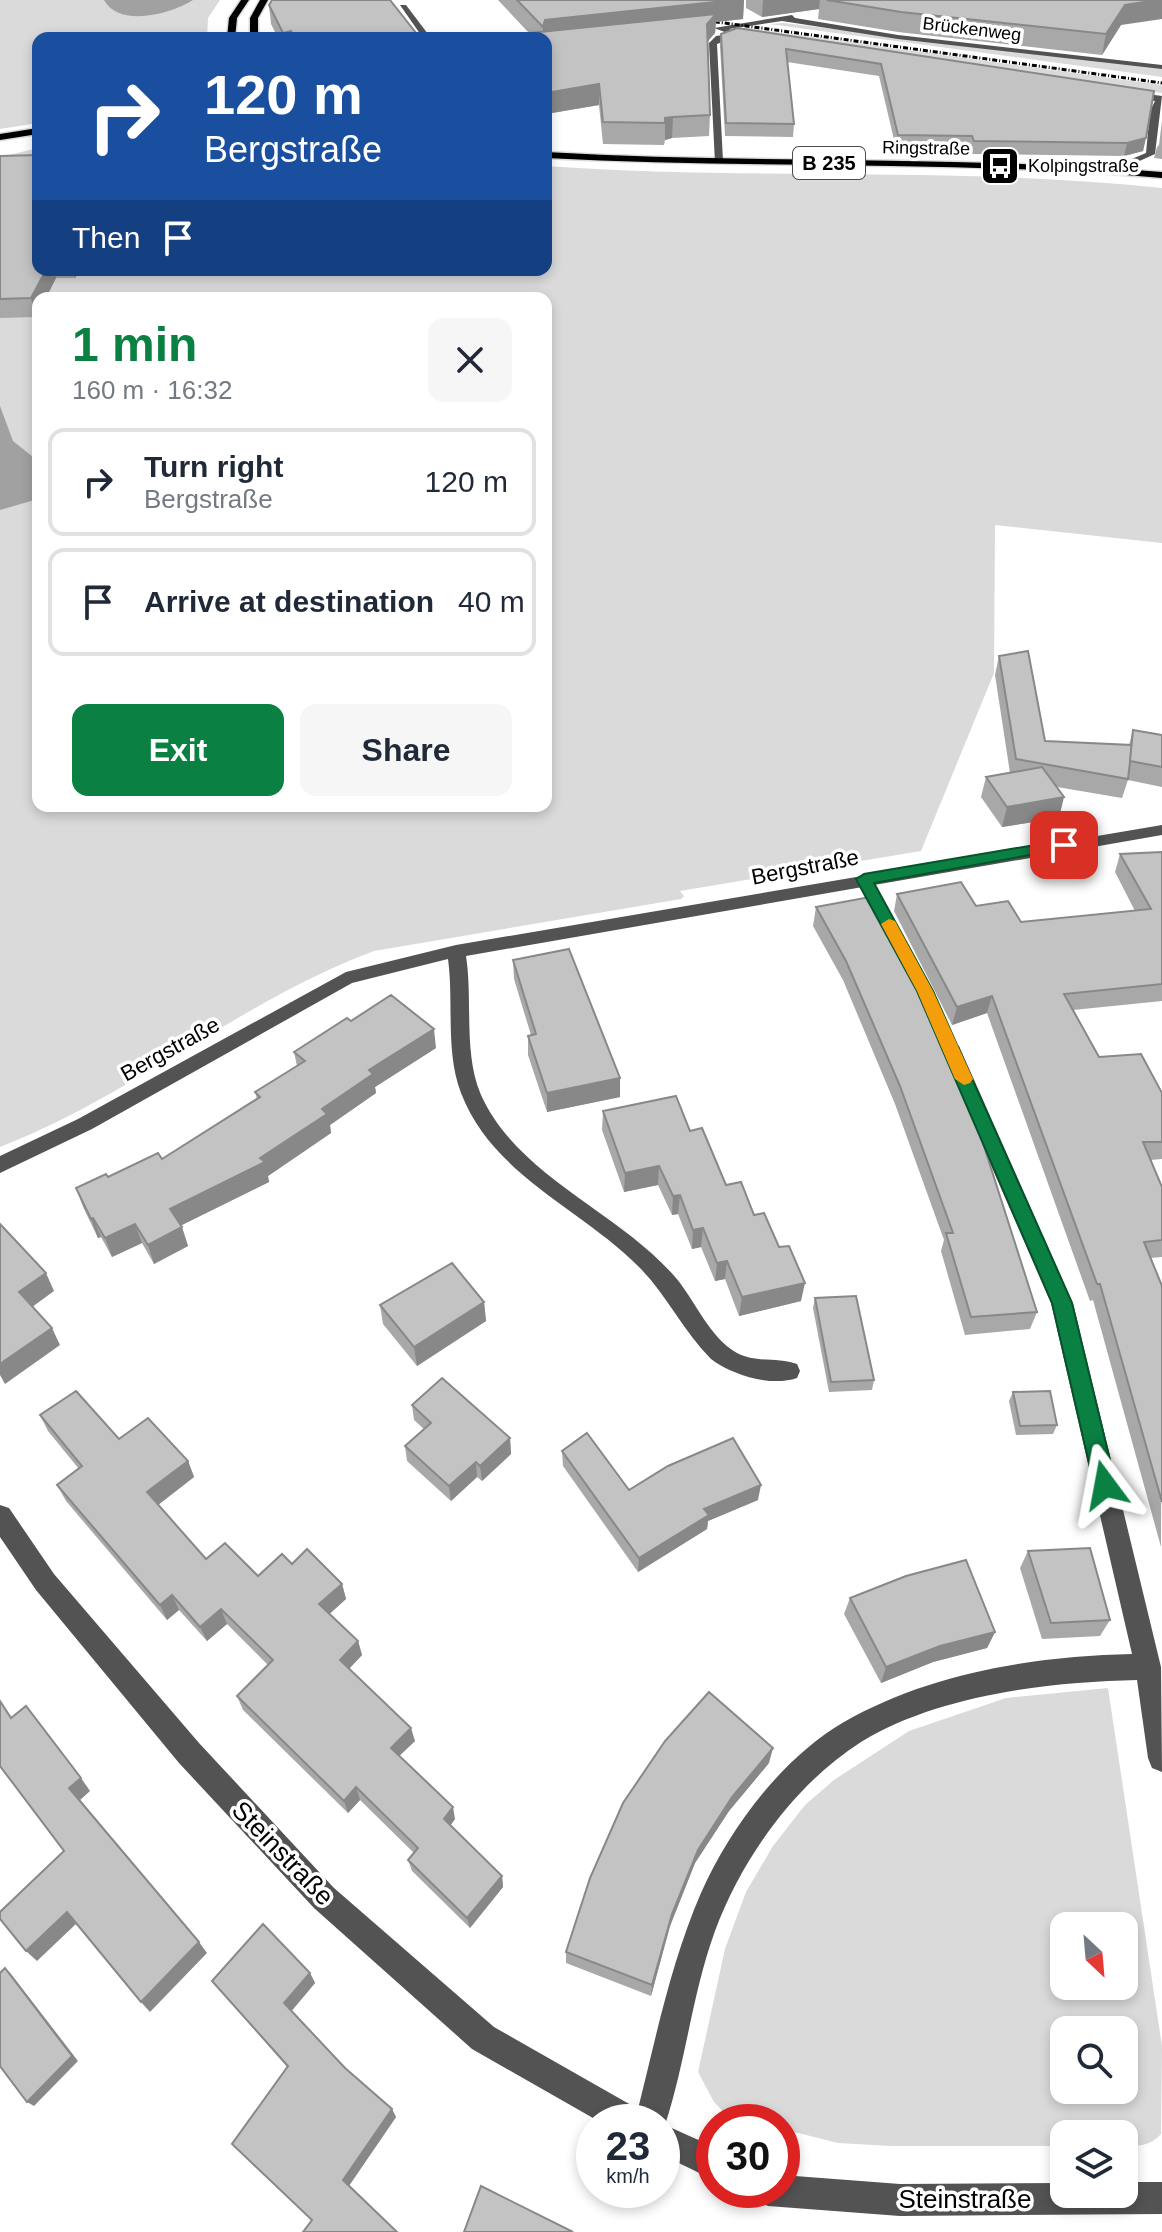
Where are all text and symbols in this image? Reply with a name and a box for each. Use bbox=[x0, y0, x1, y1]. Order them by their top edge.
street label: Brückenweg bbox=[922, 13, 1022, 45]
text: 120 m bbox=[204, 63, 363, 126]
icon: right bbox=[72, 64, 176, 168]
text: Bergstraße bbox=[204, 129, 382, 170]
street label: Ringstraße bbox=[882, 137, 970, 159]
bus stop icon: Kolpingstraße bbox=[979, 145, 1021, 187]
road number: B 235 bbox=[793, 147, 865, 179]
place label: Kolpingstraße bbox=[1028, 156, 1139, 176]
icon: arrive bbox=[156, 216, 200, 260]
text: Then bbox=[72, 221, 140, 254]
text: 1 min bbox=[72, 318, 197, 371]
button: close bbox=[428, 318, 512, 402]
text: 160 m · 16:32 bbox=[72, 375, 232, 405]
text: Turn right bbox=[144, 450, 283, 483]
icon: right bbox=[76, 460, 120, 504]
text: 120 m bbox=[425, 465, 508, 498]
text: Bergstraße bbox=[144, 484, 273, 514]
icon: arrive bbox=[76, 580, 120, 624]
text: Arrive at destination bbox=[144, 585, 434, 618]
text: 40 m bbox=[458, 585, 525, 618]
button: Exit bbox=[72, 704, 284, 796]
button: Share bbox=[300, 704, 512, 796]
pin bbox=[1030, 811, 1098, 879]
icon: arrive bbox=[1042, 823, 1086, 867]
street label: Bergstraße bbox=[749, 844, 861, 890]
street label: Bergstraße bbox=[116, 1012, 224, 1086]
position arrow bbox=[1063, 1443, 1147, 1527]
street label: Steinstraße bbox=[226, 1795, 340, 1911]
north arrow bbox=[1050, 1912, 1138, 2000]
map controls bbox=[1050, 1912, 1138, 2208]
button: search bbox=[1050, 2016, 1138, 2104]
speed limit sign: 30 bbox=[696, 2104, 800, 2208]
button: layers bbox=[1050, 2120, 1138, 2208]
text: 23 bbox=[606, 2124, 650, 2168]
text: km/h bbox=[606, 2165, 650, 2187]
street label: Steinstraße bbox=[899, 2184, 1031, 2214]

